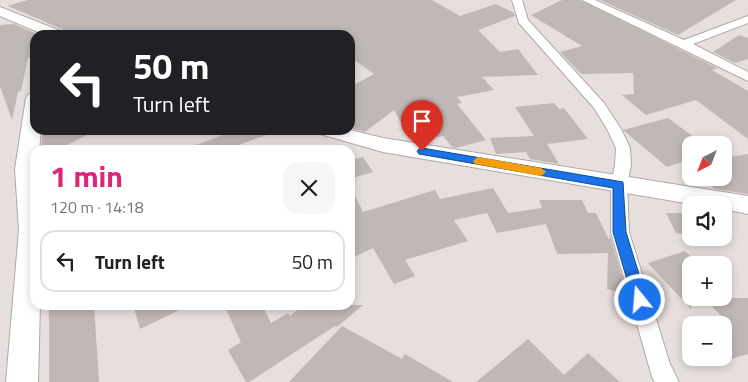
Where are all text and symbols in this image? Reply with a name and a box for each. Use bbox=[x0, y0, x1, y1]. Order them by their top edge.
text: 50 m bbox=[133, 39, 209, 93]
icon: left bbox=[50, 50, 115, 115]
text: Turn left bbox=[133, 87, 210, 121]
pin bbox=[401, 100, 443, 151]
icon: arrive bbox=[408, 107, 436, 135]
north arrow bbox=[682, 136, 732, 186]
map controls bbox=[682, 136, 732, 366]
text: 1 min bbox=[50, 153, 123, 199]
button: close bbox=[283, 162, 335, 214]
text: 120 m · 14:18 bbox=[50, 195, 144, 219]
button: sound bbox=[682, 196, 732, 246]
icon: left bbox=[52, 247, 80, 275]
text: Turn left bbox=[95, 247, 165, 276]
text: 50 m bbox=[292, 247, 333, 276]
button: + bbox=[682, 256, 732, 306]
position arrow bbox=[613, 273, 665, 325]
button: − bbox=[682, 316, 732, 366]

